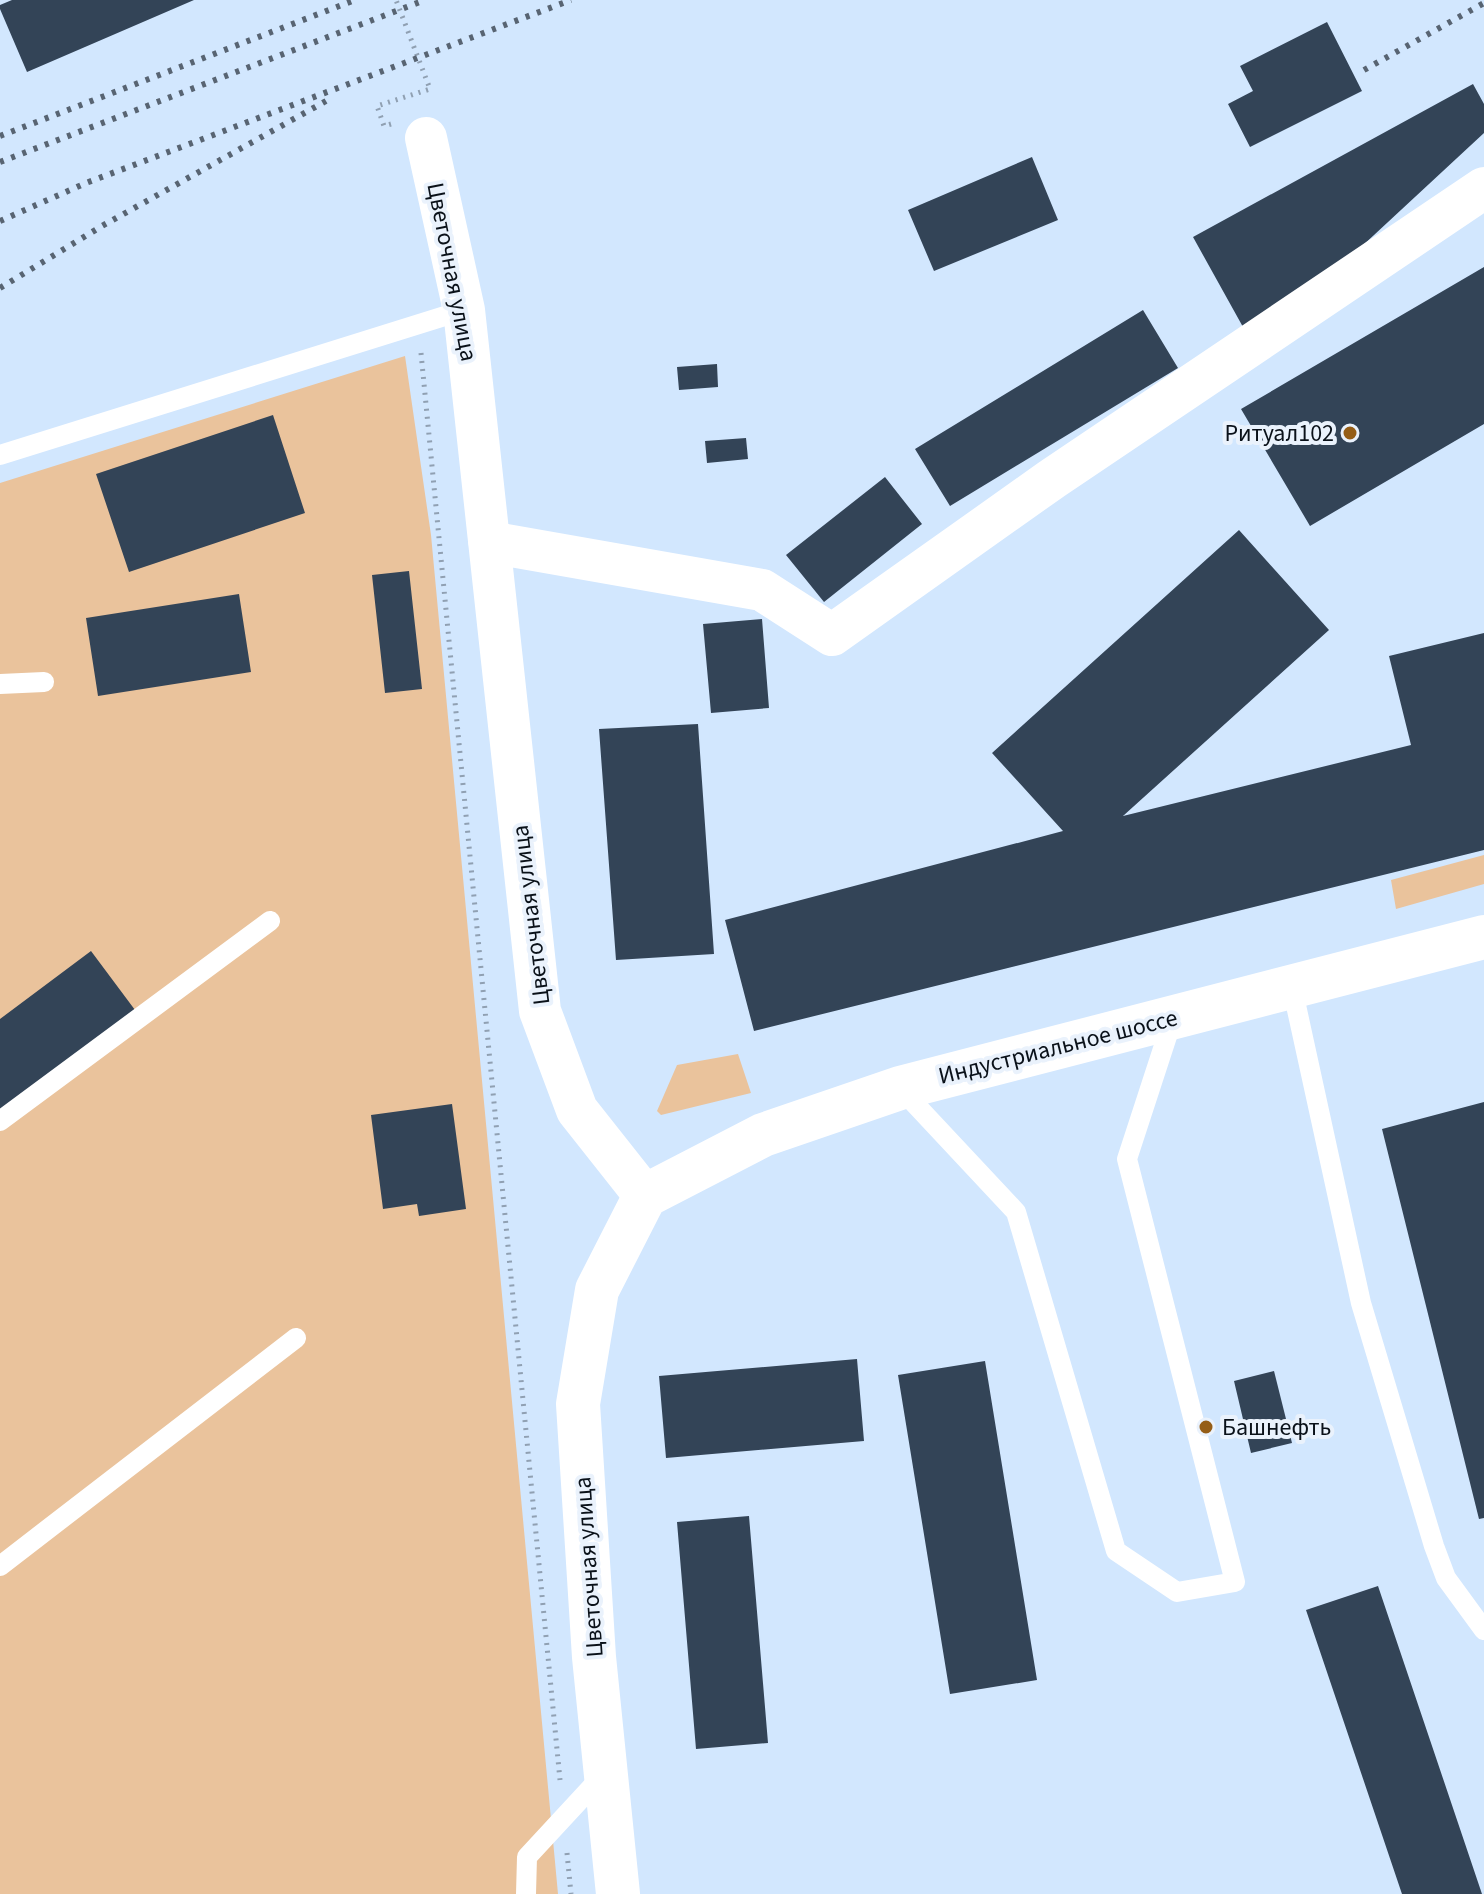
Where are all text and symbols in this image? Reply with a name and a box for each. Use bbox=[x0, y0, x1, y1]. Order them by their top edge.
street label: Цветочная улица bbox=[418, 180, 486, 364]
place label: Ритуал102 bbox=[1224, 416, 1334, 451]
marker: Ритуал102 bbox=[1341, 424, 1359, 442]
street label: Цветочная улица bbox=[503, 823, 559, 1007]
street label: Индустриальное шоссе bbox=[935, 1000, 1181, 1094]
place label: Башнефть bbox=[1222, 1410, 1331, 1445]
marker: Башнефть bbox=[1197, 1418, 1215, 1436]
street label: Цветочная улица bbox=[565, 1475, 613, 1659]

